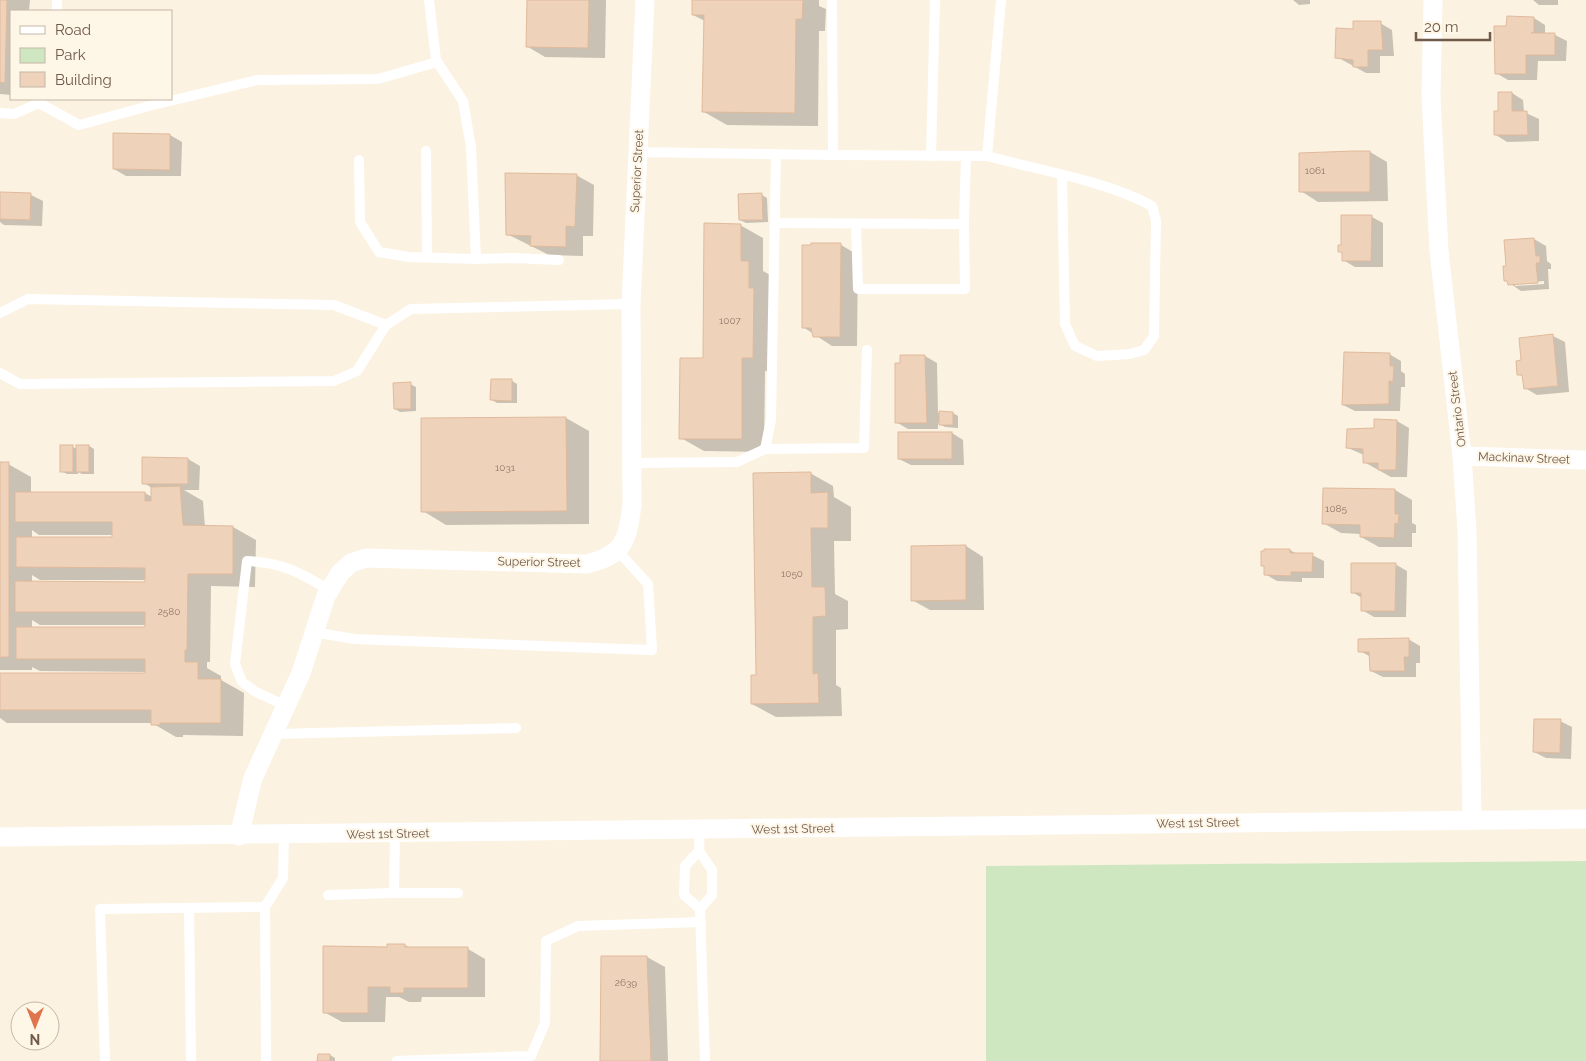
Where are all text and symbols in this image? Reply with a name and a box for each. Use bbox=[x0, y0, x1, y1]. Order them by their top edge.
legend bbox=[10, 10, 172, 100]
scale bar bbox=[1416, 10, 1490, 42]
text: 20 m bbox=[1424, 18, 1459, 36]
text: Road bbox=[55, 21, 91, 39]
text: Park bbox=[55, 46, 86, 64]
text: Building bbox=[55, 71, 112, 89]
street label: Superior Street bbox=[628, 129, 646, 213]
house number: 1061 bbox=[1305, 165, 1326, 176]
house number: 1007 bbox=[719, 315, 742, 326]
street label: Ontario Street bbox=[1445, 370, 1469, 448]
street label: Mackinaw Street bbox=[1478, 449, 1570, 467]
house number: 1031 bbox=[495, 462, 516, 473]
house number: 1085 bbox=[1325, 503, 1347, 514]
street label: Superior Street bbox=[497, 554, 581, 570]
house number: 1050 bbox=[781, 568, 803, 579]
house number: 2580 bbox=[158, 606, 180, 617]
street label: West 1st Street bbox=[1156, 815, 1240, 831]
street label: West 1st Street bbox=[751, 821, 835, 837]
street label: West 1st Street bbox=[346, 826, 430, 842]
house number: 2639 bbox=[615, 977, 637, 988]
north arrow bbox=[10, 1001, 60, 1051]
text: N bbox=[30, 1031, 40, 1047]

